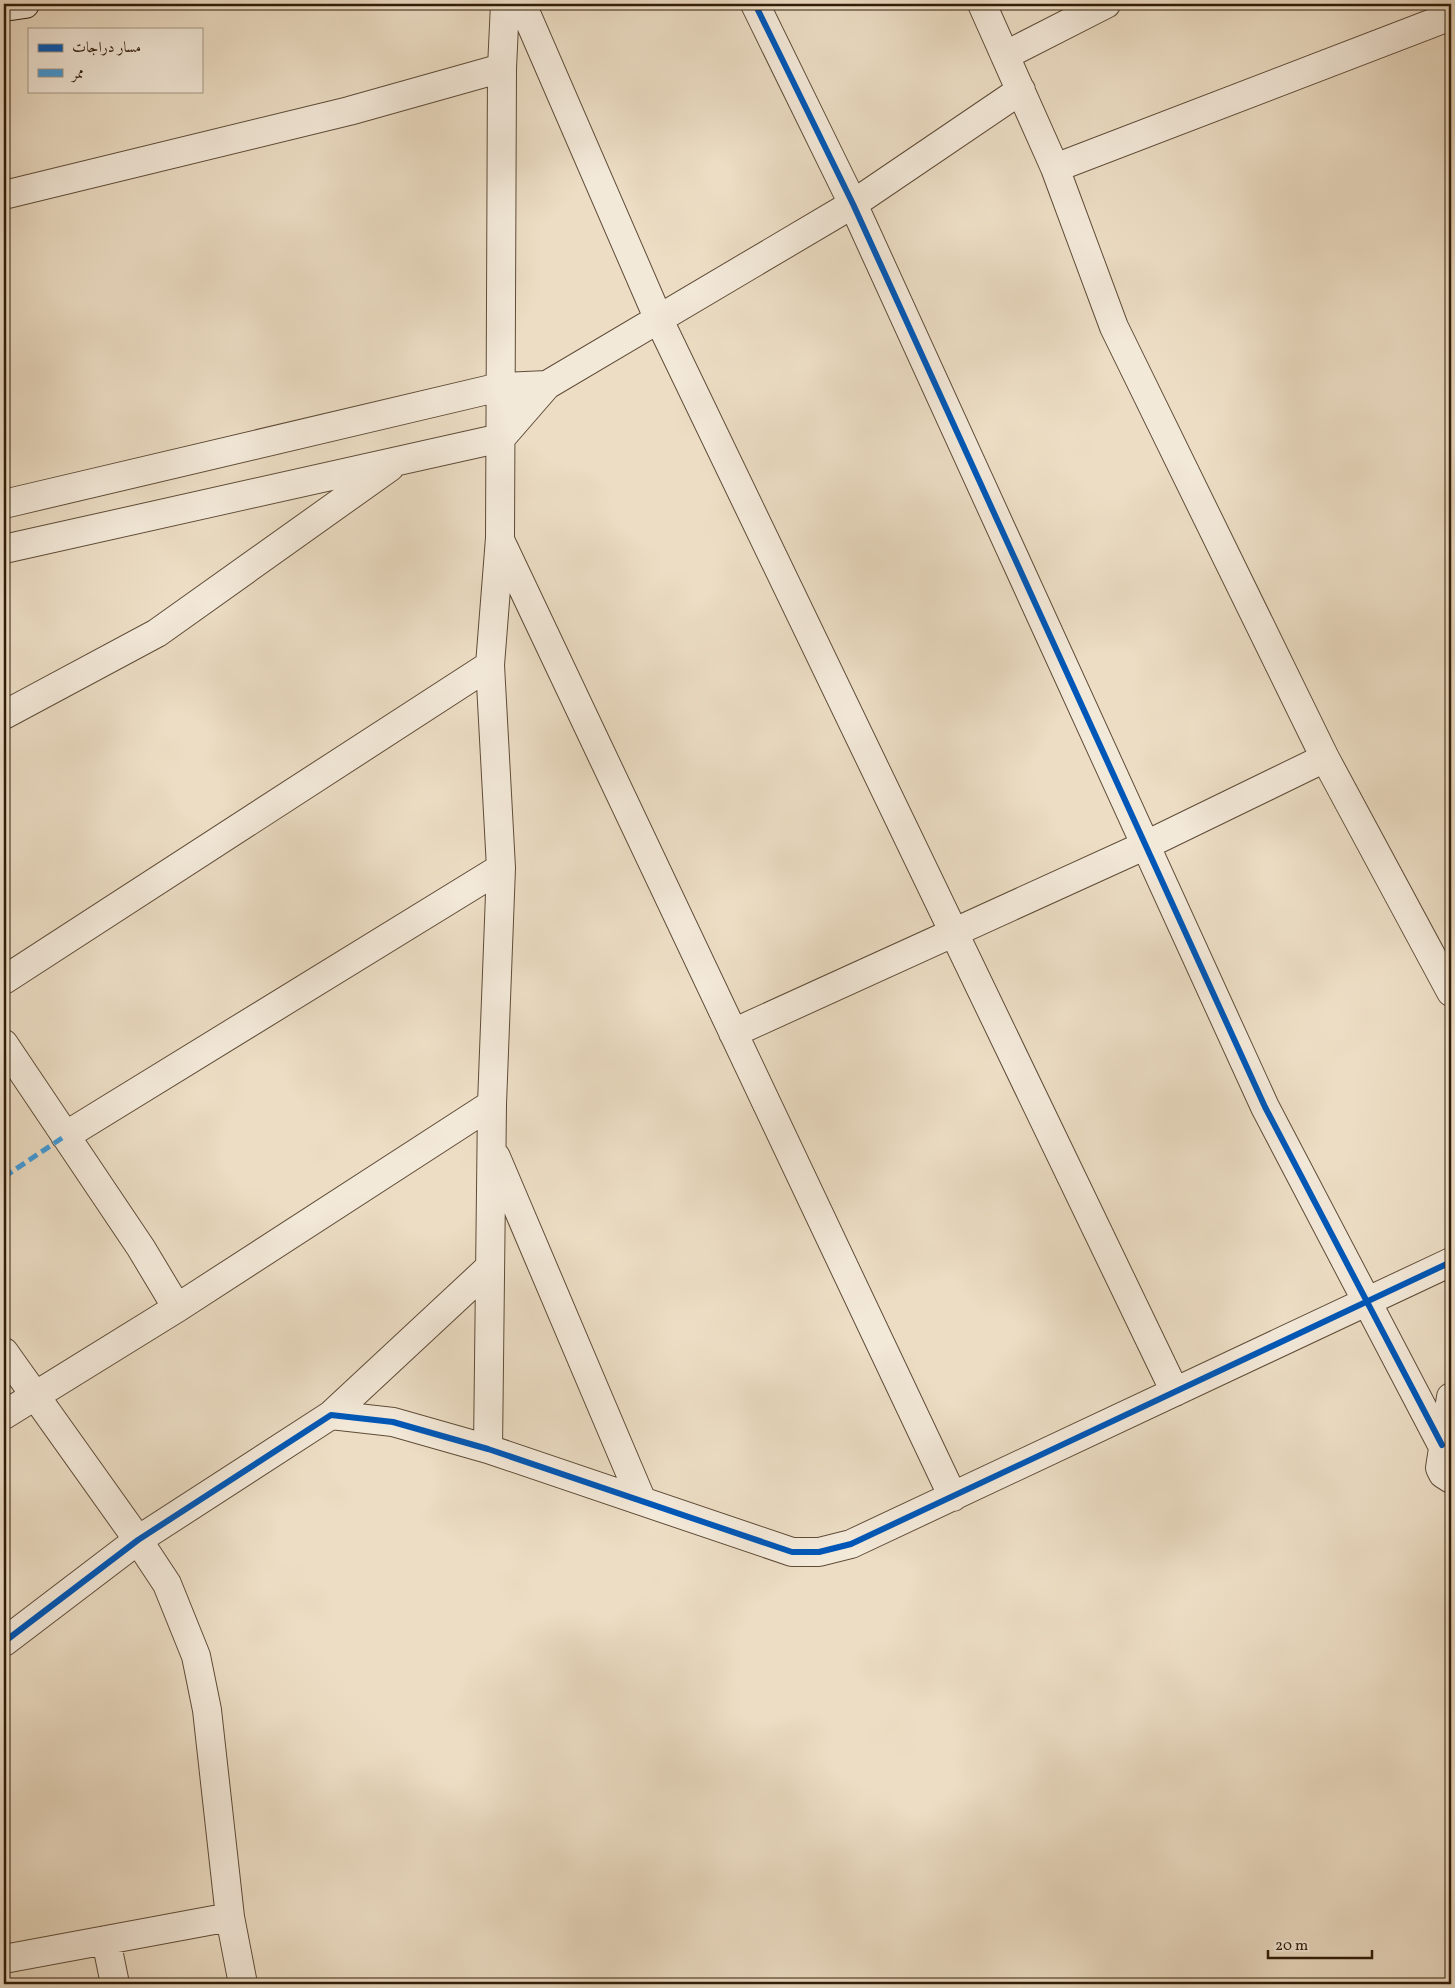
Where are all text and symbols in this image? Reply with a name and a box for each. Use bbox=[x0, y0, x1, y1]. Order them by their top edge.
legend bbox=[28, 28, 202, 92]
text: مسار دراجات bbox=[72, 38, 141, 59]
text: ممر bbox=[70, 64, 84, 85]
scale bar bbox=[1268, 1928, 1371, 1960]
text: 20 m bbox=[1275, 1936, 1308, 1957]

